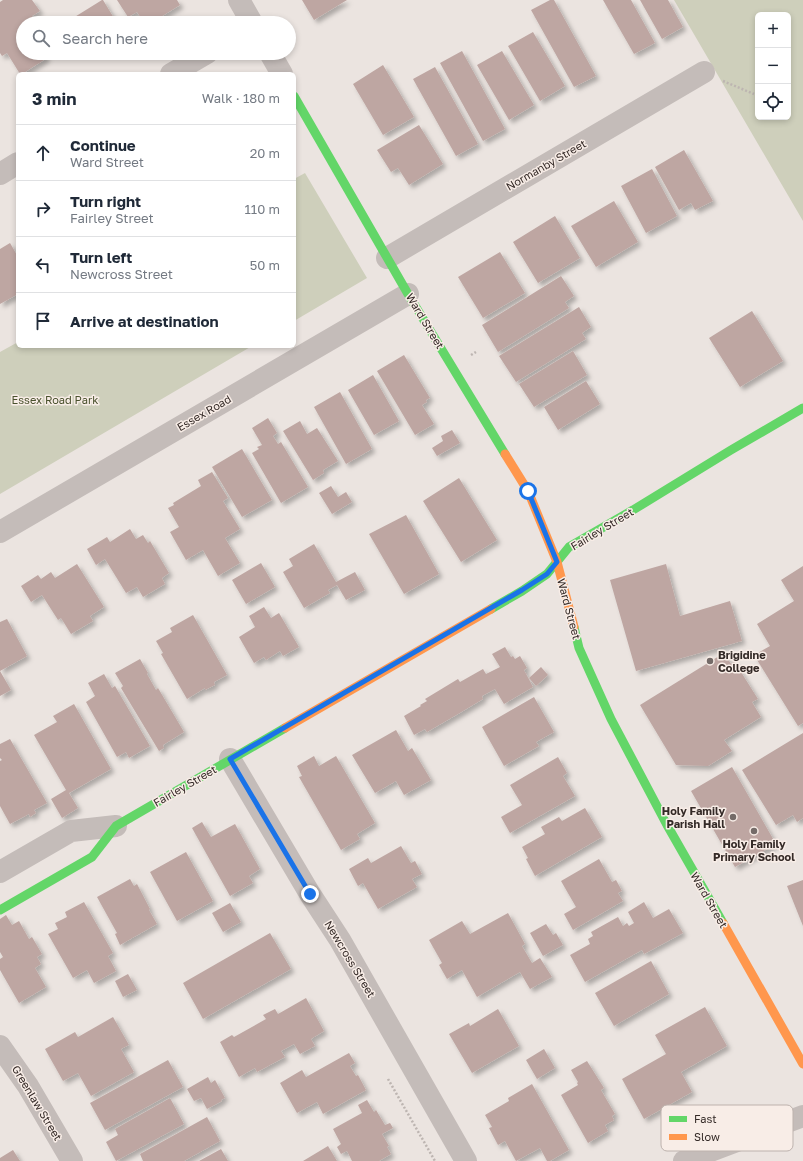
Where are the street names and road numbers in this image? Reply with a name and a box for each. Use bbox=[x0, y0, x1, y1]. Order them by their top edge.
street label: Normanby Street bbox=[504, 136, 588, 193]
street label: Ward Street bbox=[404, 291, 447, 351]
street label: Essex Road bbox=[174, 392, 233, 433]
street label: Fairley Street bbox=[568, 505, 635, 552]
street label: Ward Street bbox=[555, 577, 584, 641]
street label: Fairley Street bbox=[151, 762, 219, 809]
street label: Ward Street bbox=[688, 869, 731, 930]
street label: Newcross Street bbox=[322, 918, 378, 999]
street label: Greenlaw Street bbox=[10, 1063, 65, 1143]

